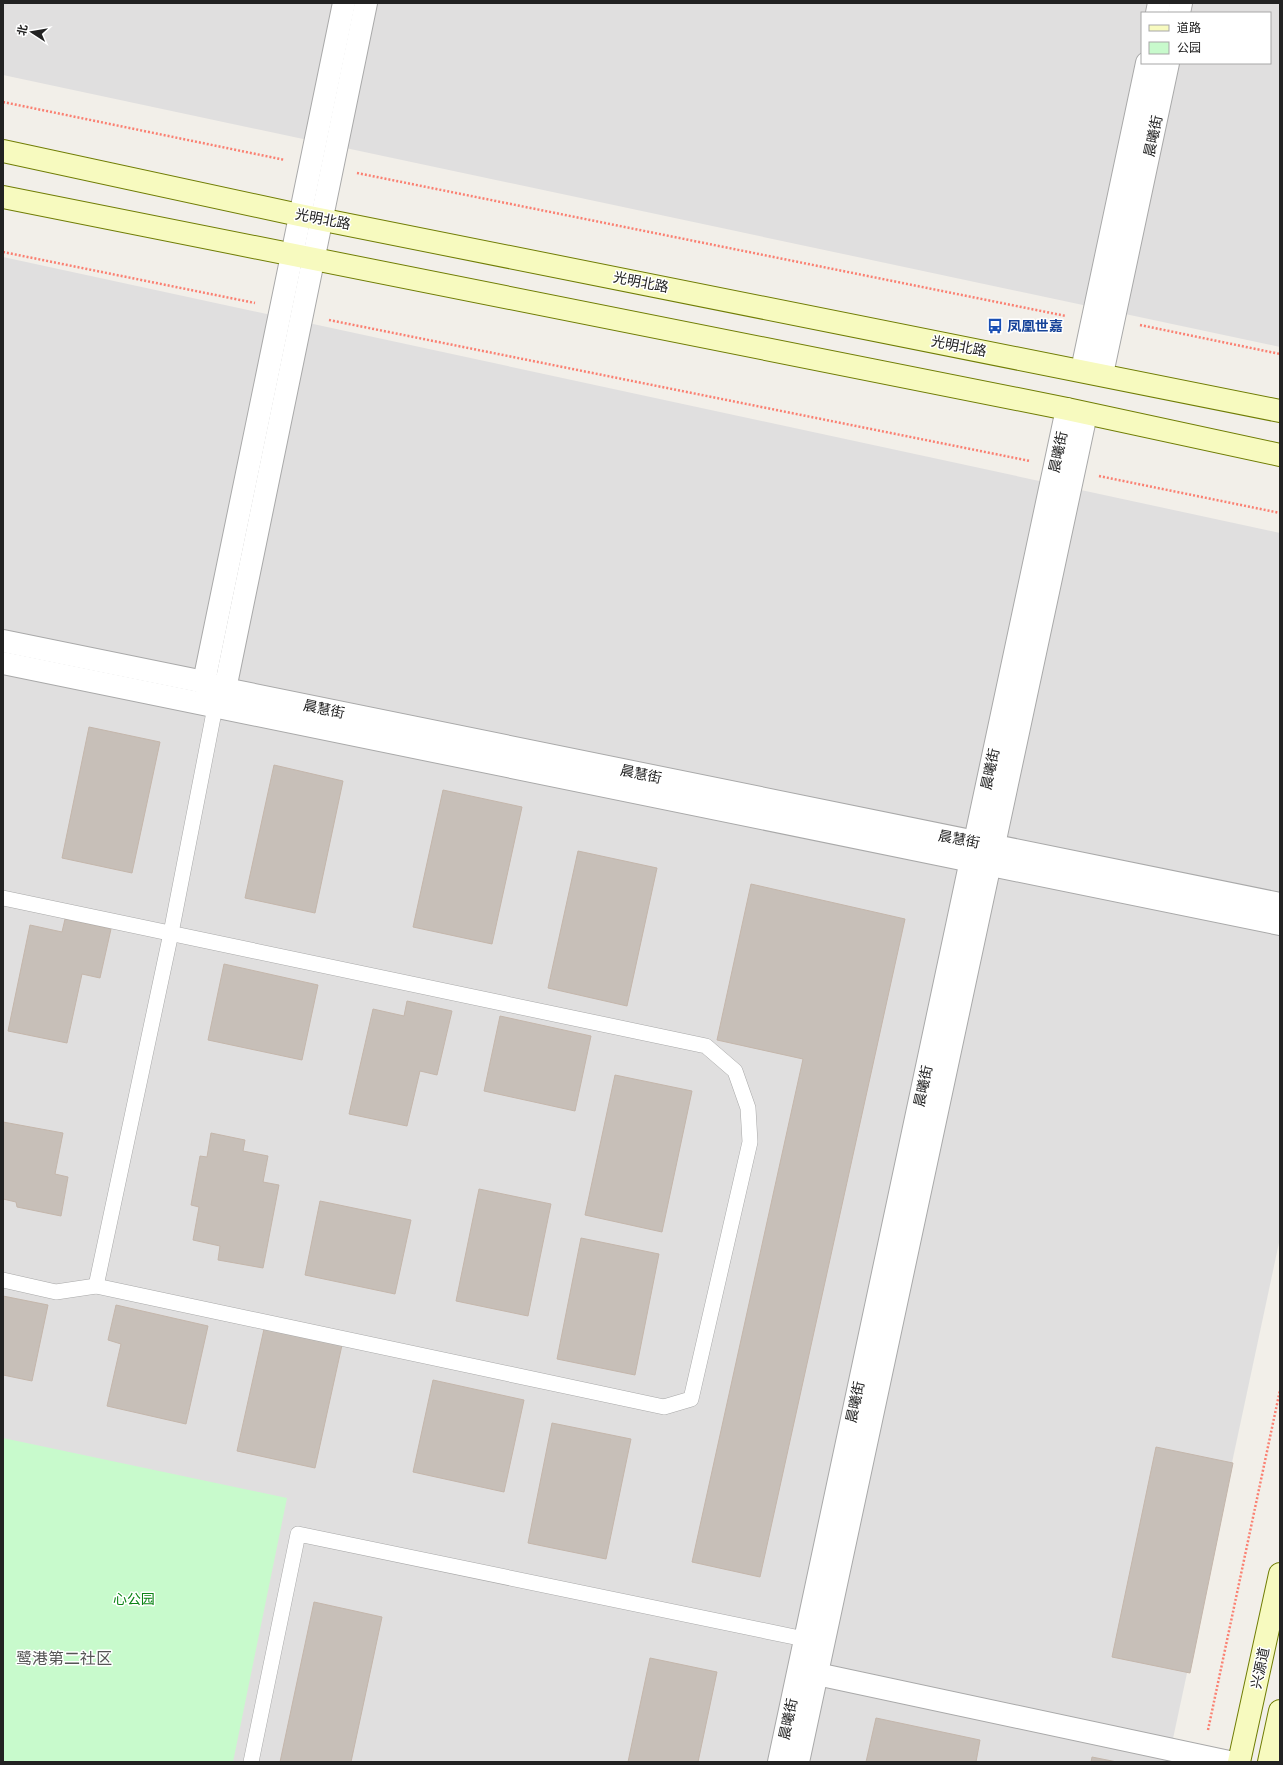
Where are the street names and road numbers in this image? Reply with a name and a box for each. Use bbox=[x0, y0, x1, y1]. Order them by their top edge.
street label: 晨曦街 bbox=[1140, 114, 1165, 158]
street label: 光明北路 bbox=[294, 205, 352, 232]
street label: 光明北路 bbox=[612, 268, 670, 295]
street label: 光明北路 bbox=[930, 332, 988, 359]
street label: 晨曦街 bbox=[1045, 430, 1070, 474]
street label: 晨慧街 bbox=[302, 696, 346, 721]
street label: 晨曦街 bbox=[977, 747, 1002, 791]
street label: 晨慧街 bbox=[619, 761, 663, 786]
street label: 晨慧街 bbox=[937, 826, 981, 851]
street label: 晨曦街 bbox=[910, 1064, 935, 1108]
street label: 晨曦街 bbox=[842, 1380, 867, 1424]
street label: 兴源道 bbox=[1247, 1646, 1272, 1690]
street label: 晨曦街 bbox=[775, 1697, 800, 1741]

